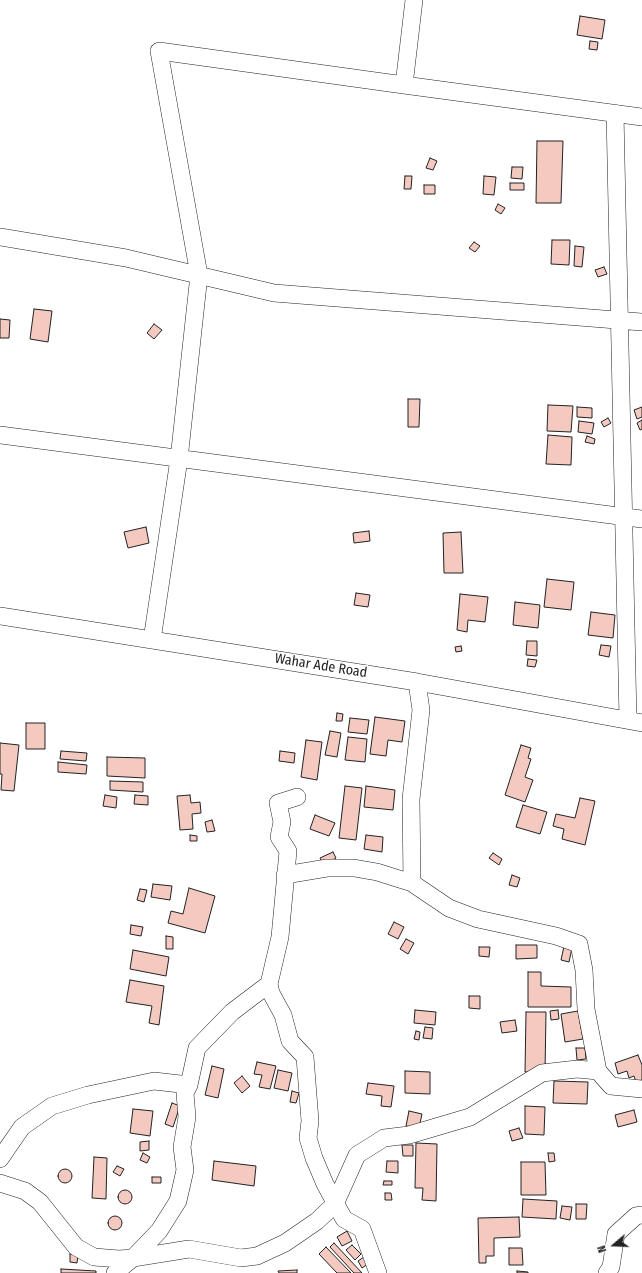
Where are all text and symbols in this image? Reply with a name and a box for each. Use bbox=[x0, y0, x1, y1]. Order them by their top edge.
street label: Wahar Ade Road bbox=[274, 650, 368, 682]
north arrow bbox=[594, 1225, 634, 1265]
text: N bbox=[595, 1244, 609, 1254]

